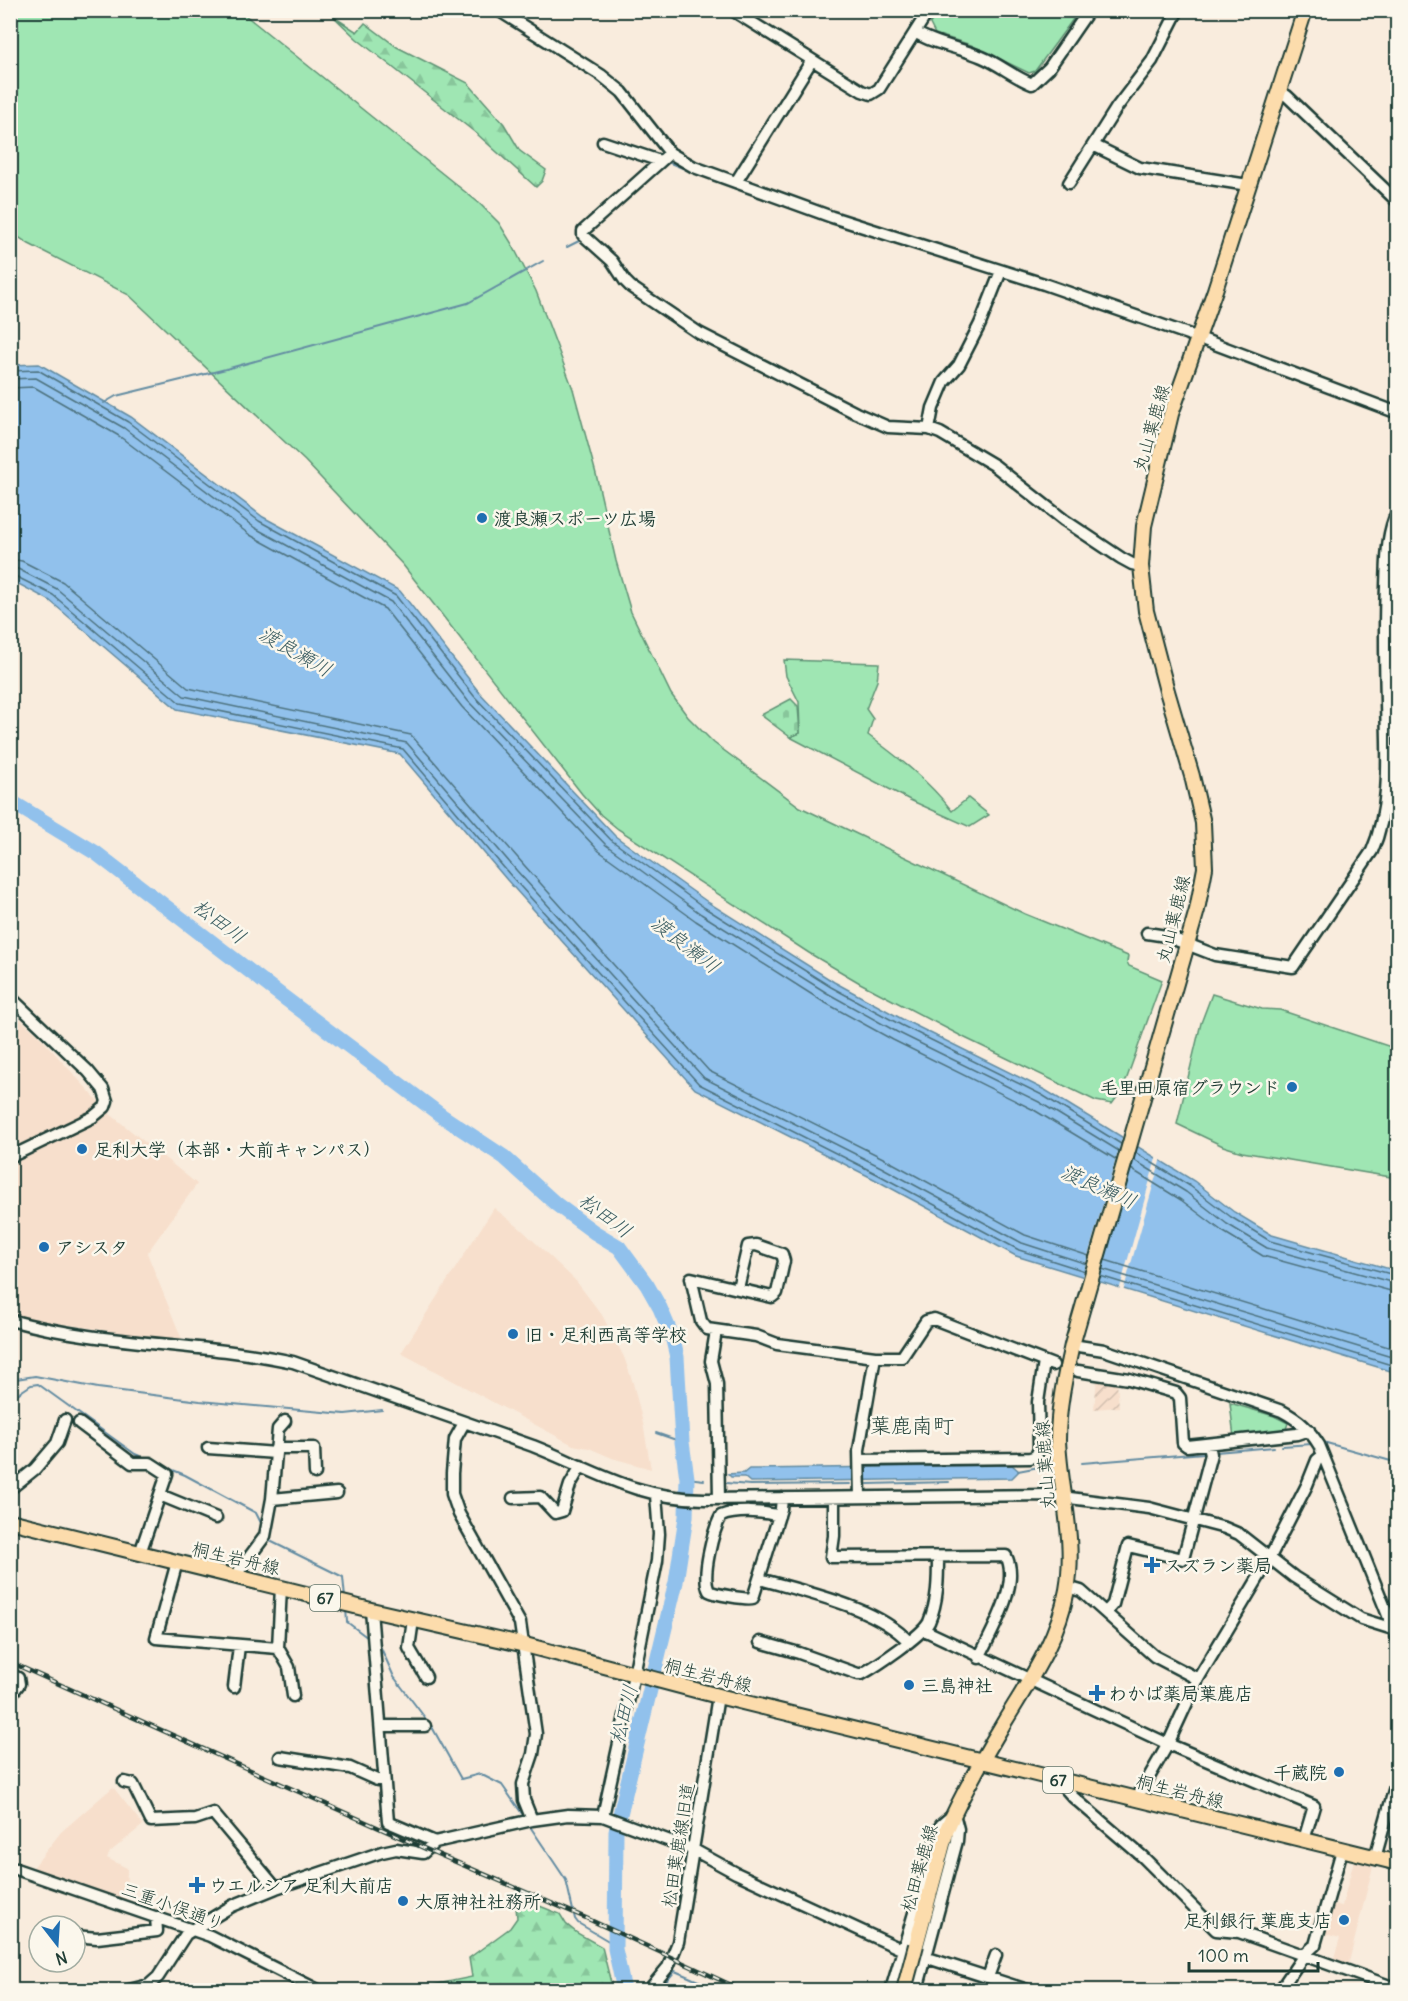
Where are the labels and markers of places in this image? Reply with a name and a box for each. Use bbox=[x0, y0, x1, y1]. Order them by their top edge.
place label: 渡良瀬スポーツ広場 bbox=[494, 507, 656, 530]
marker: 渡良瀬スポーツ広場 bbox=[475, 511, 489, 525]
place label: 毛里田原宿グラウンド bbox=[1100, 1076, 1280, 1099]
marker: 毛里田原宿グラウンド bbox=[1285, 1080, 1299, 1094]
place label: 足利大学（本部・大前キャンパス） bbox=[94, 1138, 381, 1161]
marker: 足利大学（本部・大前キャンパス） bbox=[75, 1142, 89, 1156]
place label: アシスタ bbox=[56, 1236, 128, 1259]
marker: アシスタ bbox=[37, 1240, 51, 1254]
place label: 旧・足利西高等学校 bbox=[525, 1323, 687, 1346]
marker: 旧・足利西高等学校 bbox=[506, 1327, 520, 1341]
place label: スズラン薬局 bbox=[1164, 1554, 1272, 1577]
marker: スズラン薬局 bbox=[1145, 1558, 1159, 1572]
place label: 三島神社 bbox=[921, 1674, 993, 1697]
marker: 三島神社 bbox=[902, 1678, 916, 1692]
place label: わかば薬局葉鹿店 bbox=[1109, 1682, 1253, 1705]
marker: わかば薬局葉鹿店 bbox=[1090, 1686, 1104, 1700]
place label: 千蔵院 bbox=[1273, 1761, 1327, 1784]
marker: 千蔵院 bbox=[1332, 1765, 1346, 1779]
place label: ウエルシア 足利大前店 bbox=[209, 1874, 394, 1897]
marker: ウエルシア 足利大前店 bbox=[190, 1878, 204, 1892]
place label: 大原神社社務所 bbox=[415, 1890, 541, 1913]
marker: 大原神社社務所 bbox=[396, 1894, 410, 1908]
place label: 足利銀行 葉鹿支店 bbox=[1184, 1909, 1332, 1932]
marker: 足利銀行 葉鹿支店 bbox=[1337, 1913, 1351, 1927]

